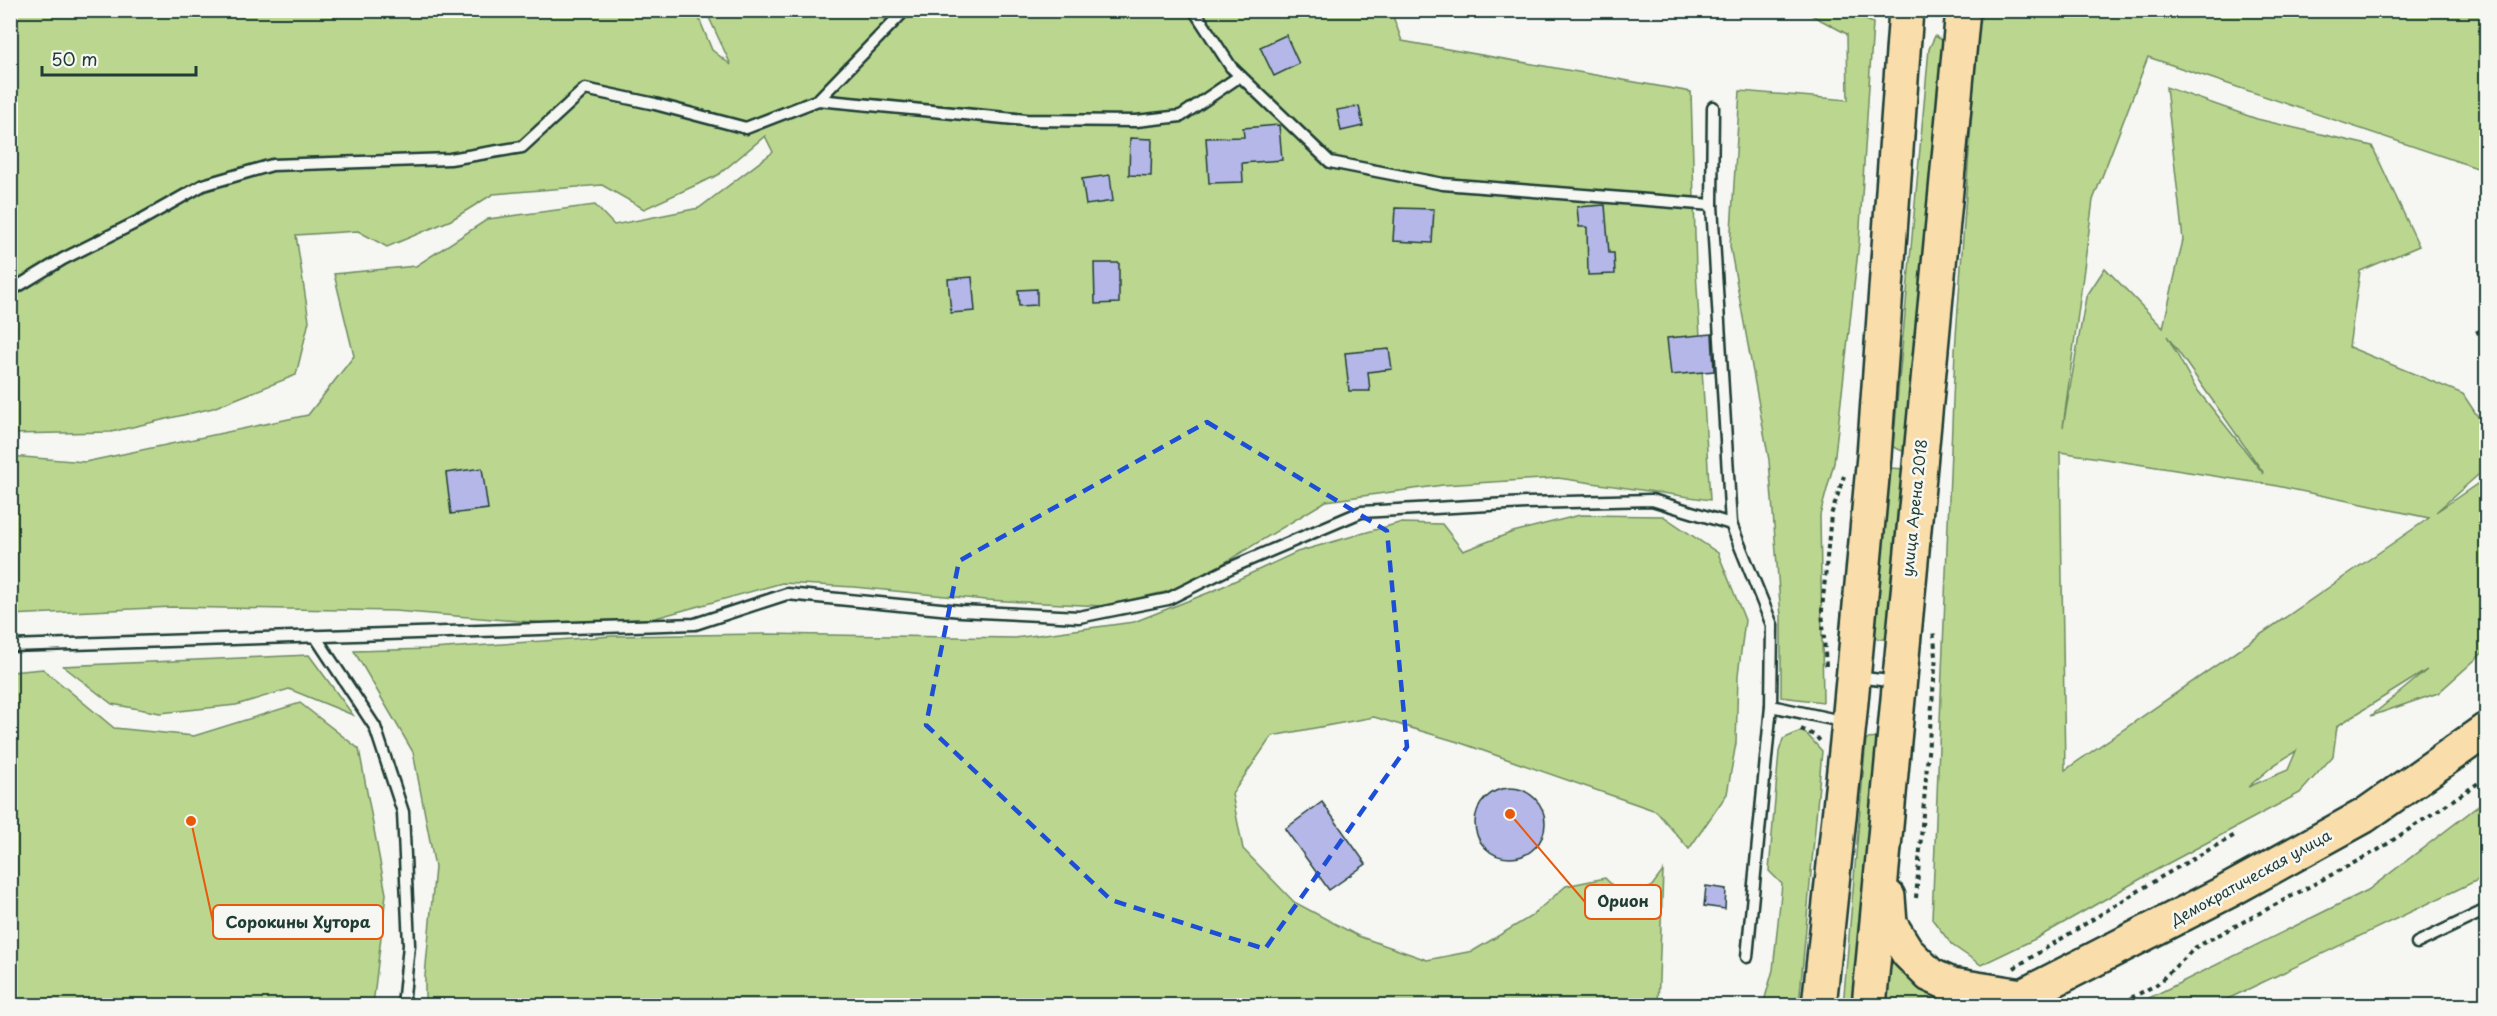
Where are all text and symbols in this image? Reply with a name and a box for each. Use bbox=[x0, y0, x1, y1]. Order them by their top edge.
scale bar bbox=[42, 39, 196, 77]
text: 50 m bbox=[51, 45, 98, 72]
street label: улица Арена 2018 bbox=[1895, 438, 1932, 578]
street label: Демократическая улица bbox=[2165, 823, 2335, 931]
callout: Орион bbox=[1585, 885, 1661, 919]
text: Орион bbox=[1597, 888, 1649, 912]
callout: Сорокины Хутора bbox=[213, 905, 383, 939]
text: Сорокины Хутора bbox=[226, 909, 371, 933]

